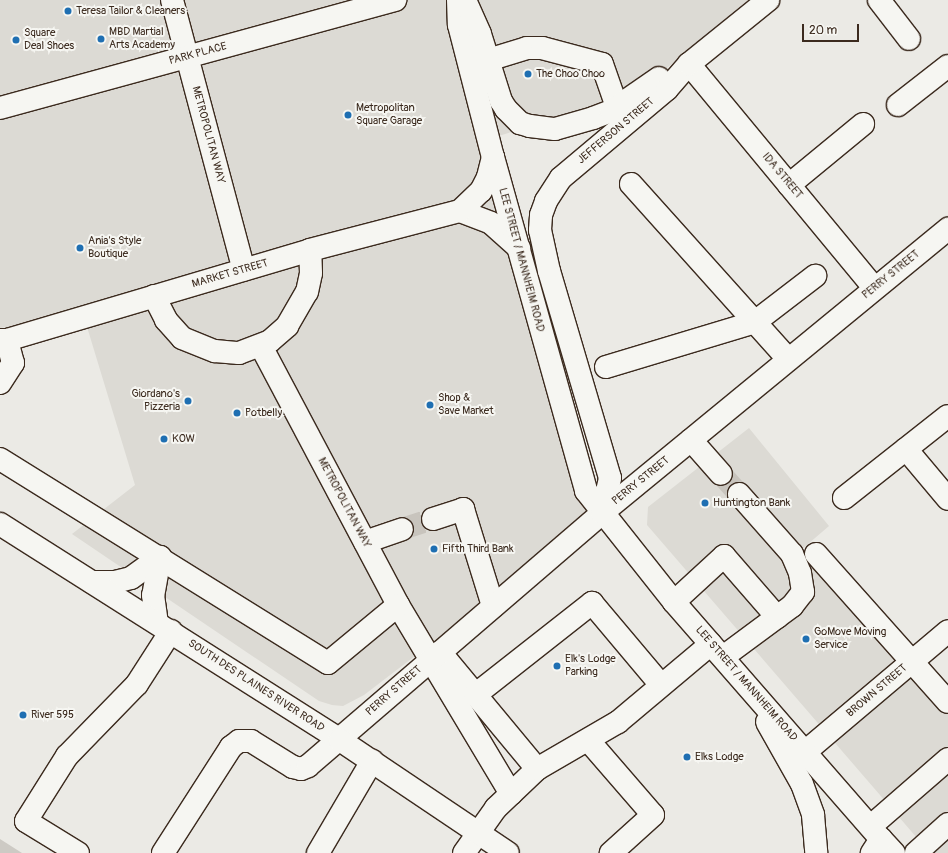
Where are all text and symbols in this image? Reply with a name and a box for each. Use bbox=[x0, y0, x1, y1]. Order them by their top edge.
place label: Teresa Tailor & Cleaners bbox=[76, 4, 185, 18]
marker: Teresa Tailor & Cleaners bbox=[63, 6, 73, 16]
scale bar bbox=[804, 16, 861, 42]
text: 20 m bbox=[809, 23, 837, 38]
place label: MBD Martial Arts Academy bbox=[109, 26, 175, 52]
place label: Square Deal Shoes bbox=[24, 27, 74, 53]
marker: MBD Martial Arts Academy bbox=[96, 34, 106, 44]
marker: Square Deal Shoes bbox=[11, 35, 21, 45]
street label: PARK PLACE bbox=[168, 40, 228, 68]
place label: The Choo Choo bbox=[536, 67, 605, 81]
marker: The Choo Choo bbox=[523, 69, 533, 79]
street label: METROPOLITAN WAY bbox=[189, 85, 227, 185]
street label: JEFFERSON STREET bbox=[575, 95, 657, 167]
place label: Metropolitan Square Garage bbox=[356, 102, 422, 128]
marker: Metropolitan Square Garage bbox=[343, 110, 353, 120]
street label: IDA STREET bbox=[759, 150, 805, 202]
street label: LEE STREET / MANNHEIM ROAD bbox=[495, 187, 547, 333]
place label: Ania's Style Boutique bbox=[88, 235, 142, 261]
marker: Ania's Style Boutique bbox=[75, 243, 85, 253]
street label: PERRY STREET bbox=[860, 248, 922, 302]
street label: MARKET STREET bbox=[190, 257, 270, 291]
place label: Giordano's Pizzeria bbox=[132, 388, 180, 414]
place label: Shop & Save Market bbox=[438, 392, 494, 418]
marker: Giordano's Pizzeria bbox=[183, 396, 193, 406]
marker: Shop & Save Market bbox=[425, 400, 435, 410]
place label: Potbelly bbox=[245, 406, 282, 420]
marker: Potbelly bbox=[232, 408, 242, 418]
place label: KOW bbox=[172, 432, 195, 446]
marker: KOW bbox=[159, 434, 169, 444]
street label: PERRY STREET bbox=[610, 454, 672, 508]
street label: METROPOLITAN WAY bbox=[315, 456, 373, 550]
place label: Huntington Bank bbox=[713, 496, 790, 510]
marker: Huntington Bank bbox=[700, 498, 710, 508]
place label: Fifth Third Bank bbox=[442, 542, 514, 556]
marker: Fifth Third Bank bbox=[429, 544, 439, 554]
street label: LEE STREET / MANNHEIM ROAD bbox=[692, 624, 800, 744]
place label: GoMove Moving Service bbox=[814, 626, 886, 652]
marker: GoMove Moving Service bbox=[801, 634, 811, 644]
street label: SOUTH DES PLAINES RIVER ROAD bbox=[185, 637, 327, 735]
place label: Elk's Lodge Parking bbox=[565, 653, 616, 679]
marker: Elk's Lodge Parking bbox=[552, 661, 562, 671]
street label: BROWN STREET bbox=[844, 662, 910, 720]
street label: PERRY STREET bbox=[363, 663, 425, 719]
place label: River 595 bbox=[31, 708, 74, 722]
marker: River 595 bbox=[18, 710, 28, 720]
place label: Elks Lodge bbox=[695, 750, 744, 764]
marker: Elks Lodge bbox=[682, 752, 692, 762]

